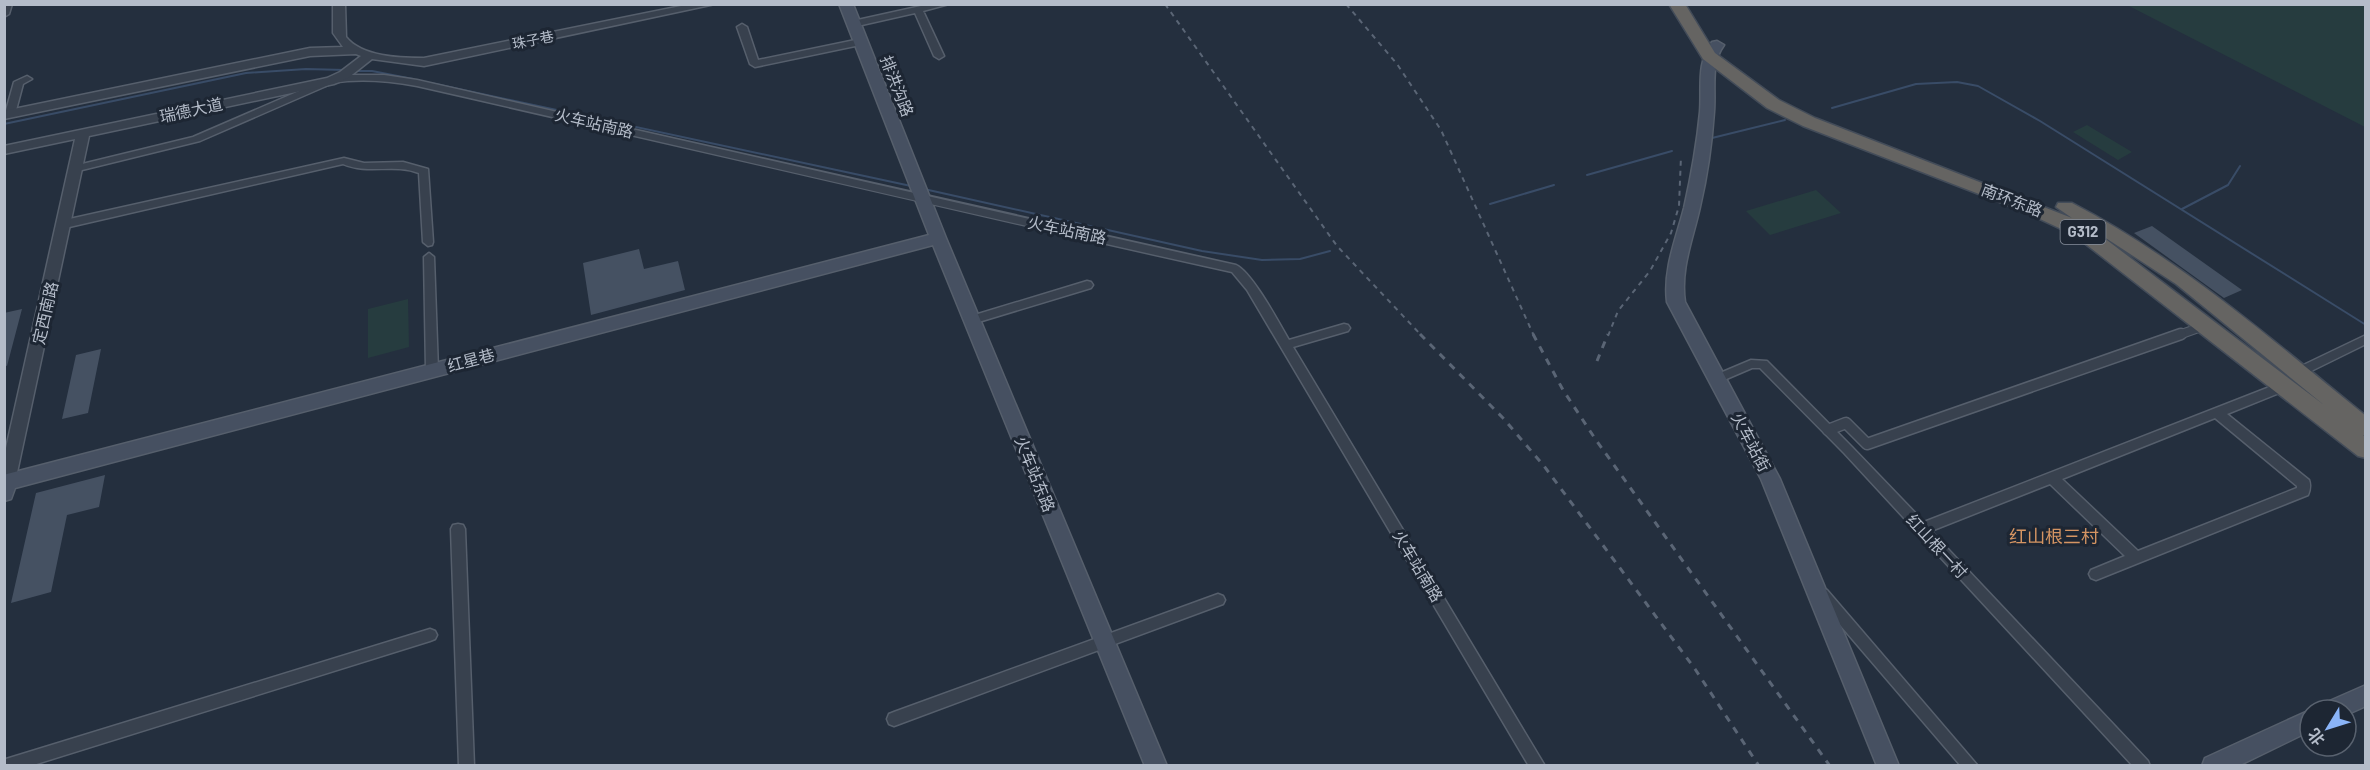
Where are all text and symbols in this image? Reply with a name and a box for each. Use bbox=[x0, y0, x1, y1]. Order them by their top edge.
street label: 珠子巷 bbox=[511, 27, 555, 52]
street label: 排洪沟路 bbox=[877, 53, 918, 119]
street label: 瑞德大道 bbox=[158, 94, 224, 125]
street label: 火车站南路 bbox=[553, 104, 635, 141]
street label: 南环东路 bbox=[1979, 179, 2045, 220]
street label: 火车站南路 bbox=[1026, 212, 1108, 247]
road number: G312 bbox=[2060, 220, 2106, 244]
street label: 定西南路 bbox=[28, 280, 61, 346]
street label: 红星巷 bbox=[445, 344, 497, 375]
street label: 火车站街 bbox=[1728, 409, 1775, 474]
street label: 火车站东路 bbox=[1012, 433, 1059, 514]
street label: 红山根一村 bbox=[1903, 510, 1972, 581]
district label: 红山根三村 bbox=[2009, 525, 2099, 547]
street label: 火车站南路 bbox=[1390, 527, 1447, 605]
north arrow bbox=[2298, 698, 2358, 758]
text: 北 bbox=[2303, 725, 2328, 750]

